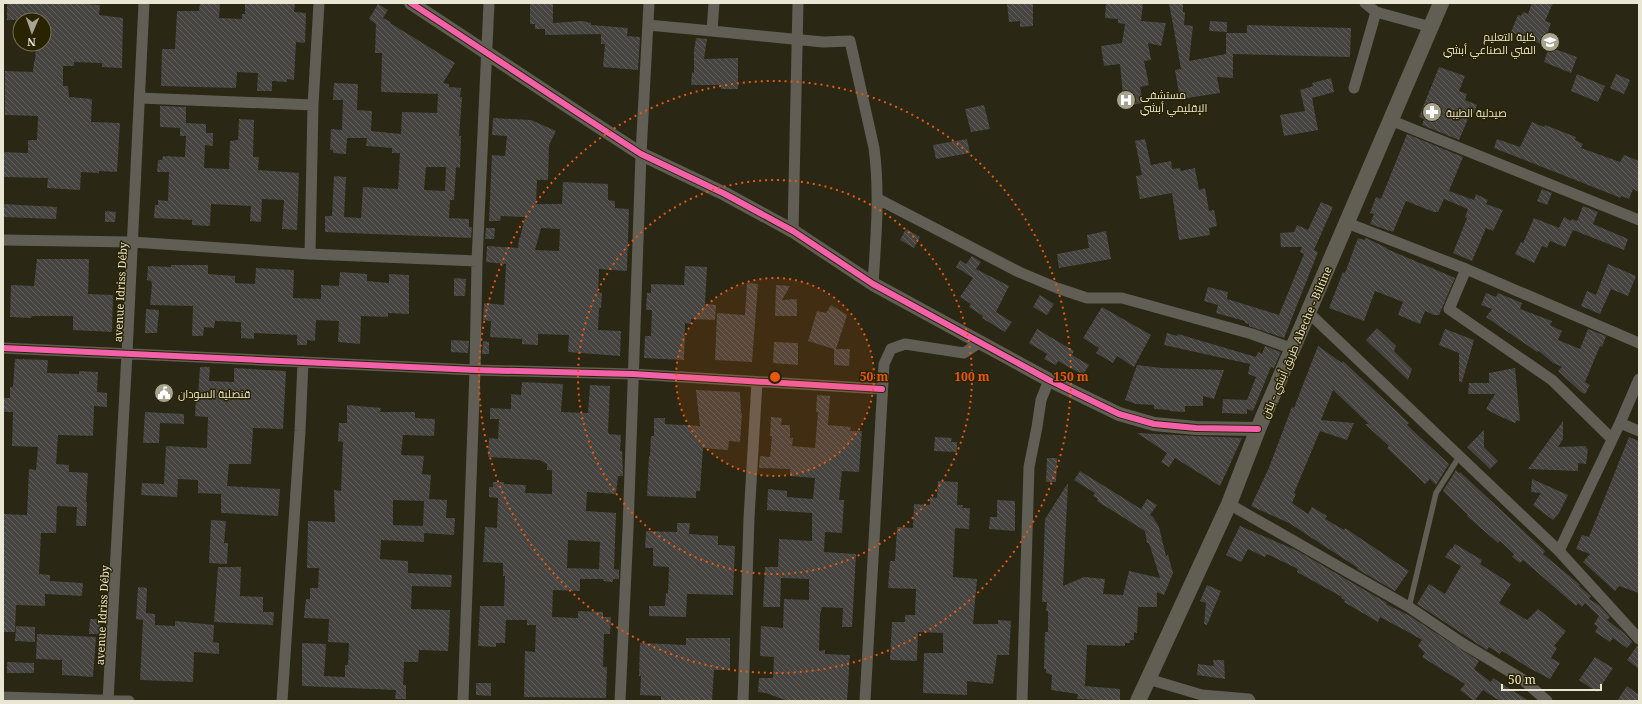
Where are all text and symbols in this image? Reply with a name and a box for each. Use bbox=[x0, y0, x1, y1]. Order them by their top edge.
north arrow bbox=[12, 12, 52, 52]
place label: كلية التعليم الفني الصناعي أبشي bbox=[1443, 29, 1536, 59]
school or university icon: كلية التعليم الفني الصناعي أبشي bbox=[1539, 31, 1561, 53]
text: N bbox=[27, 35, 36, 50]
place label: مستشفى الإقليمي أبشي bbox=[1140, 87, 1207, 117]
hospital icon: مستشفى الإقليمي أبشي bbox=[1115, 89, 1137, 111]
pharmacy icon: صيدلية الطيبة bbox=[1421, 101, 1443, 123]
place label: صيدلية الطيبة bbox=[1446, 105, 1507, 120]
street label: avenue Idriss Déby bbox=[110, 241, 130, 342]
street label: طريق أبشي - بلتن Abeche - Biltine bbox=[1257, 264, 1336, 421]
text: 50 m bbox=[860, 368, 888, 385]
text: 100 m bbox=[954, 368, 990, 385]
text: 150 m bbox=[1053, 368, 1089, 385]
centre of rings bbox=[768, 370, 782, 384]
public building icon: قنصلية السودان bbox=[153, 382, 175, 404]
place label: قنصلية السودان bbox=[178, 386, 251, 401]
street label: avenue Idriss Déby bbox=[92, 564, 112, 665]
scale bar bbox=[1502, 666, 1601, 692]
text: 50 m bbox=[1508, 671, 1536, 688]

